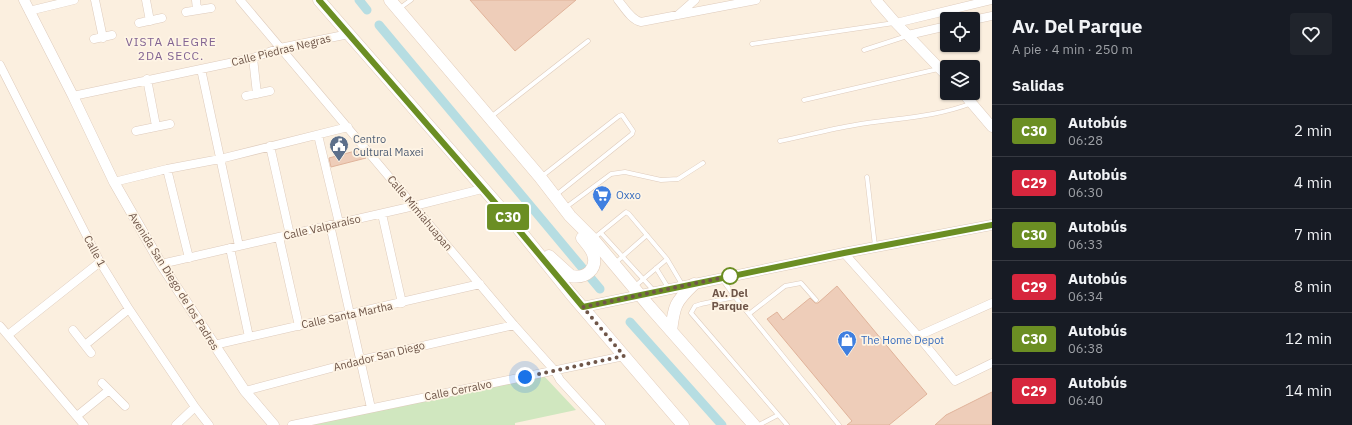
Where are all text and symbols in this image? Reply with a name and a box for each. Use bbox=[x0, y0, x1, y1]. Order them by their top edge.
map controls bbox=[940, 12, 980, 100]
button: locate bbox=[940, 12, 980, 52]
button: heart bbox=[1290, 13, 1332, 55]
text: Av. Del Parque bbox=[1012, 14, 1142, 38]
street label: Calle Piedras Negras bbox=[230, 31, 332, 69]
district label: VISTA ALEGRE 2DA SECC. bbox=[125, 34, 217, 63]
text: A pie · 4 min · 250 m bbox=[1012, 41, 1133, 58]
button: layers bbox=[940, 60, 980, 100]
text: Salidas bbox=[1012, 76, 1064, 95]
text: Autobús bbox=[1068, 113, 1127, 132]
text: 2 min bbox=[1294, 121, 1332, 140]
text: C30 bbox=[1021, 122, 1047, 140]
place label: Centro Cultural Maxei bbox=[353, 132, 424, 159]
text: 06:28 bbox=[1068, 132, 1103, 149]
public building icon: Centro Cultural Maxei bbox=[328, 134, 350, 162]
text: Autobús bbox=[1068, 165, 1127, 184]
street label: Calle Mimiahuapan bbox=[384, 172, 456, 254]
text: 4 min bbox=[1294, 173, 1332, 192]
text: C29 bbox=[1021, 174, 1047, 192]
supermarket icon: Oxxo bbox=[591, 184, 613, 212]
text: 06:30 bbox=[1068, 184, 1103, 201]
place label: Oxxo bbox=[616, 188, 641, 202]
line badge: C30 bbox=[485, 204, 531, 230]
text: C30 bbox=[495, 208, 521, 226]
street label: Avenida San Diego de los Padres bbox=[126, 209, 222, 353]
street label: Calle Valparaíso bbox=[282, 211, 362, 243]
text: Autobús bbox=[1068, 217, 1127, 236]
text: 7 min bbox=[1294, 225, 1332, 244]
text: C30 bbox=[1021, 226, 1047, 244]
street label: Calle 1 bbox=[81, 233, 109, 270]
text: 06:33 bbox=[1068, 236, 1103, 253]
marker: Av. Del Parque bbox=[721, 267, 739, 285]
text: Autobús bbox=[1068, 269, 1127, 288]
text: 8 min bbox=[1294, 277, 1332, 296]
text: C29 bbox=[1021, 278, 1047, 296]
place label: Av. Del Parque bbox=[711, 286, 749, 313]
text: 06:34 bbox=[1068, 288, 1103, 305]
street label: Calle Santa Martha bbox=[300, 298, 394, 332]
text: Autobús bbox=[1068, 321, 1127, 340]
shop icon: The Home Depot bbox=[836, 329, 858, 357]
text: 12 min bbox=[1285, 329, 1332, 348]
text: C30 bbox=[1021, 330, 1047, 348]
place label: The Home Depot bbox=[861, 333, 944, 347]
street label: Andador San Diego bbox=[332, 338, 426, 374]
text: 06:38 bbox=[1068, 340, 1103, 357]
your location bbox=[515, 367, 535, 387]
text: Autobús bbox=[1068, 373, 1127, 392]
street label: Calle Cerralvo bbox=[423, 377, 493, 403]
text: 14 min bbox=[1285, 381, 1332, 400]
text: C29 bbox=[1021, 382, 1047, 400]
text: 06:40 bbox=[1068, 392, 1103, 409]

